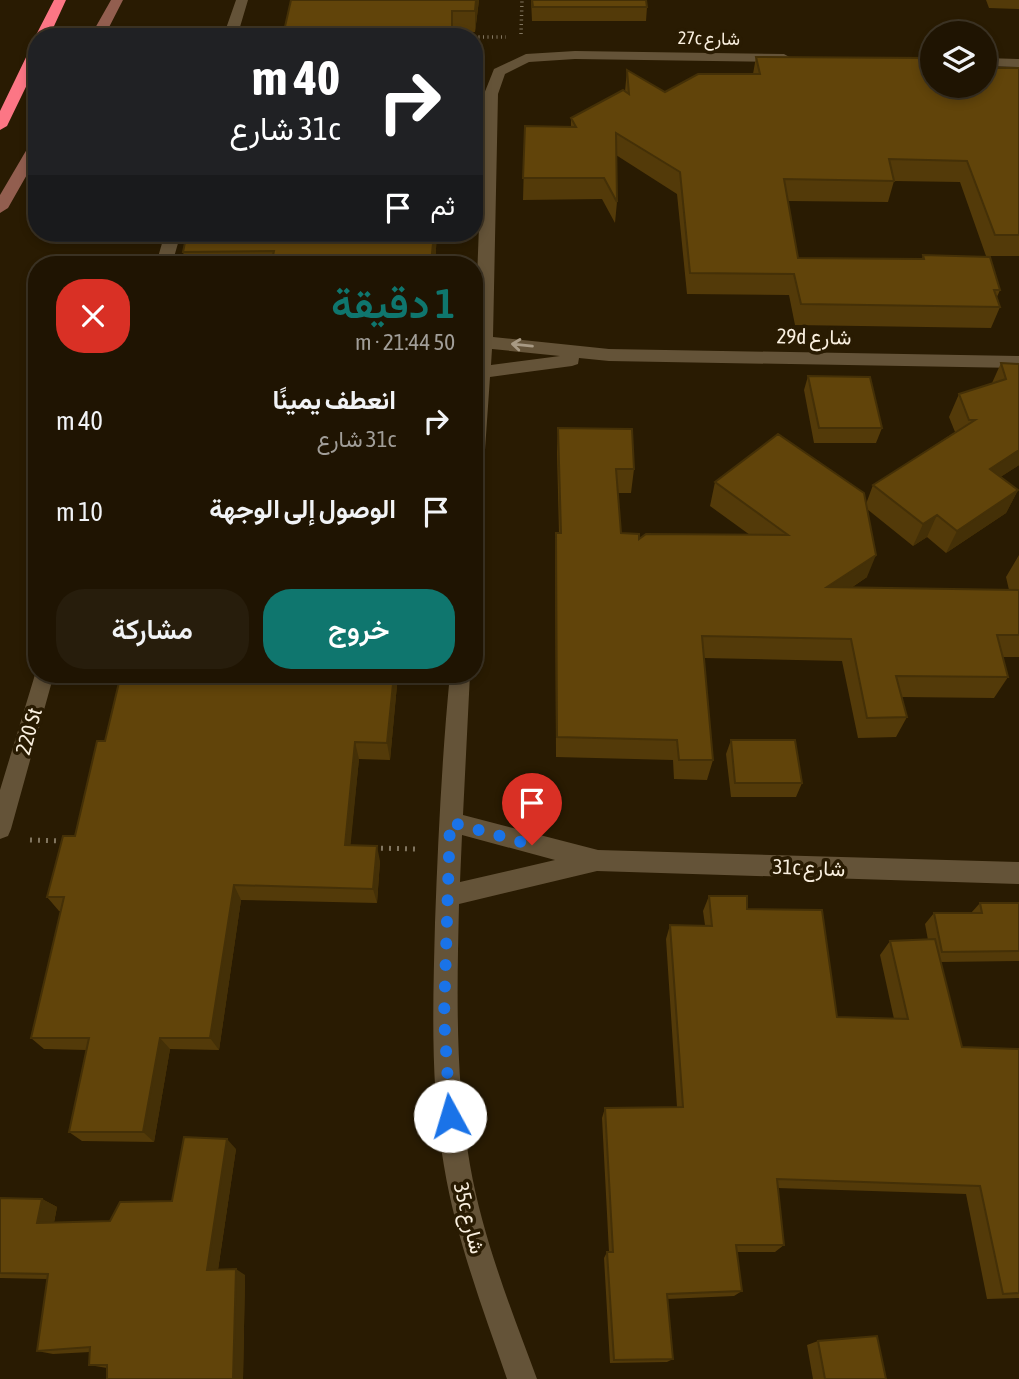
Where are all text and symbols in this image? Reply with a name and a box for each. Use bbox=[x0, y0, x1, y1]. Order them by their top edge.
map controls bbox=[920, 21, 997, 98]
button: layers bbox=[920, 21, 997, 98]
street label: 27c شارع bbox=[678, 27, 740, 51]
text: 40 m bbox=[252, 49, 340, 105]
icon: right bbox=[364, 56, 455, 147]
text: 31c شارع bbox=[229, 110, 340, 147]
icon: arrive bbox=[379, 189, 417, 227]
text: ثم bbox=[431, 191, 455, 221]
button: close bbox=[56, 279, 130, 353]
text: 1 دقيقة bbox=[331, 279, 455, 327]
street label: 29d شارع bbox=[776, 323, 852, 352]
text: 50 m · 21:44 bbox=[355, 329, 455, 355]
one-way arrow bbox=[511, 339, 534, 352]
text: انعطف يمينًا bbox=[273, 385, 396, 415]
icon: right bbox=[417, 402, 455, 440]
text: 40 m bbox=[56, 406, 103, 436]
text: 31c شارع bbox=[316, 426, 396, 452]
icon: arrive bbox=[417, 493, 455, 531]
text: الوصول إلى الوجهة bbox=[209, 494, 396, 524]
text: 10 m bbox=[56, 497, 103, 527]
button: مشاركة bbox=[56, 589, 249, 669]
button: خروج bbox=[263, 589, 455, 669]
street label: 220 St bbox=[10, 705, 46, 757]
pin bbox=[502, 773, 562, 845]
icon: arrive bbox=[513, 784, 551, 822]
street label: 31c شارع bbox=[772, 854, 846, 883]
position arrow bbox=[413, 1079, 487, 1153]
street label: 35c شارع bbox=[447, 1180, 490, 1257]

